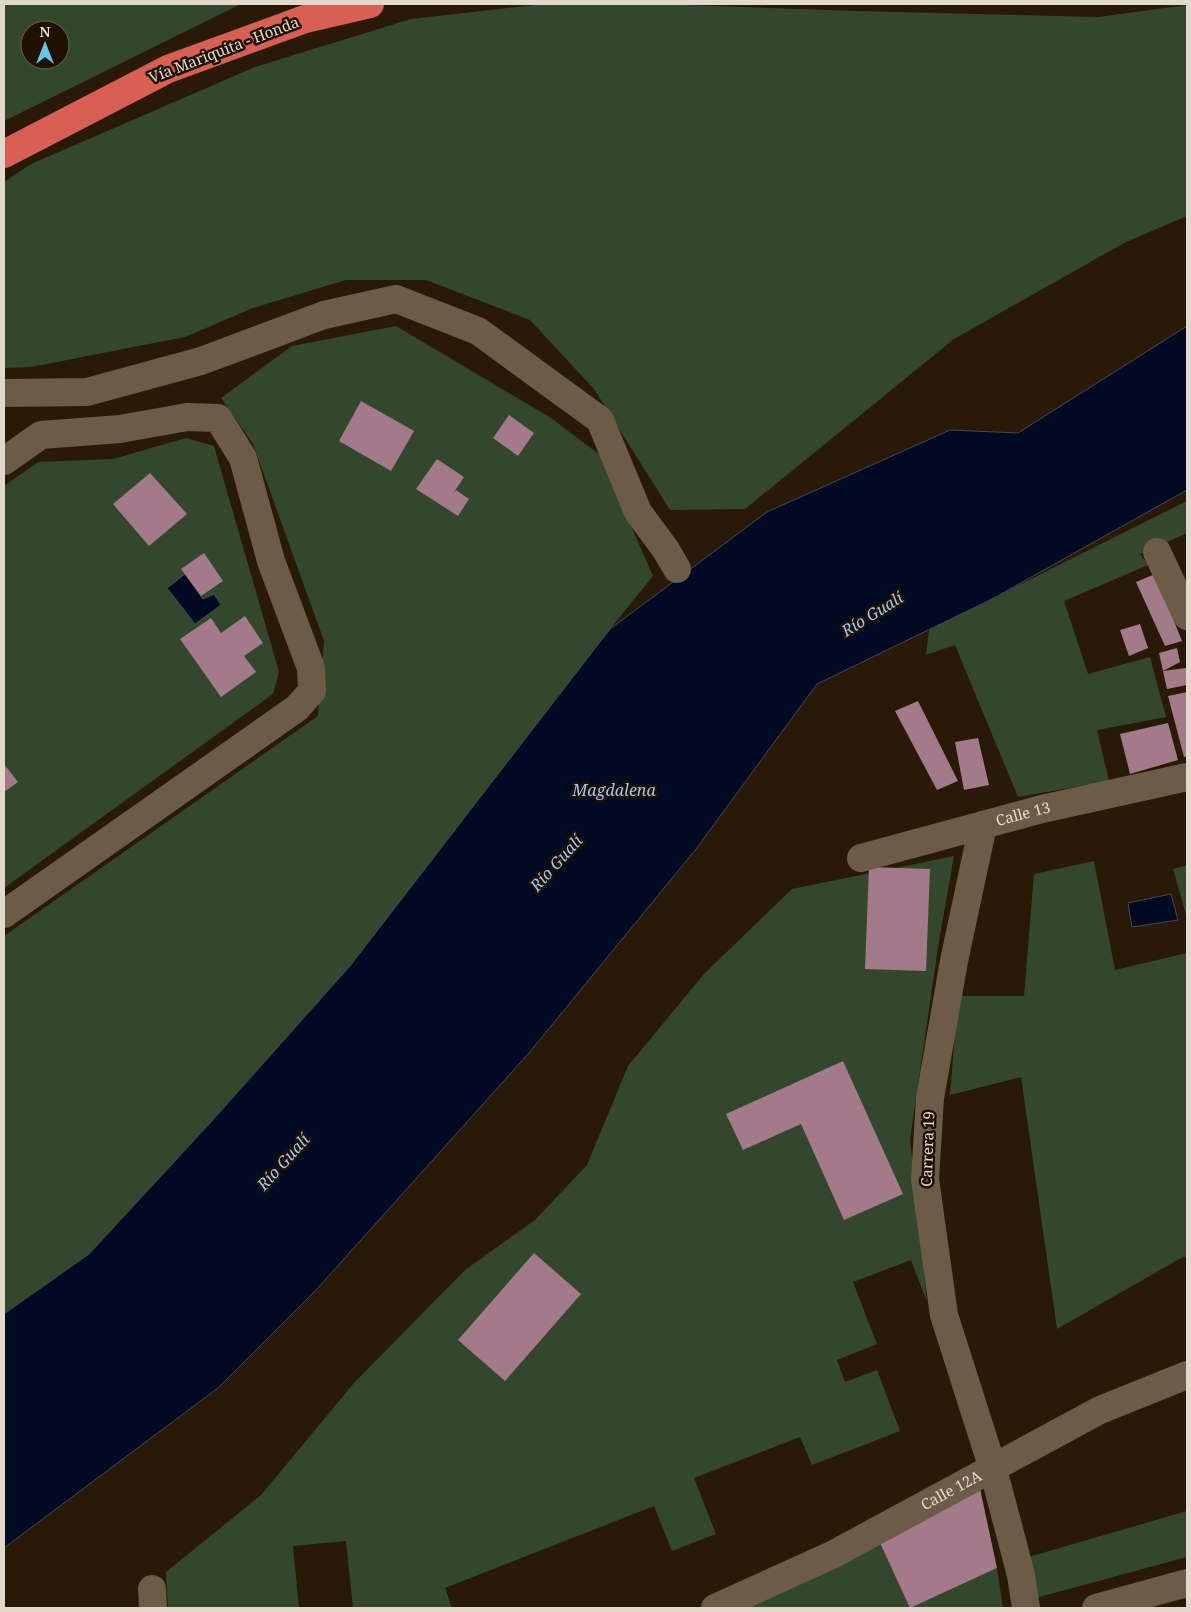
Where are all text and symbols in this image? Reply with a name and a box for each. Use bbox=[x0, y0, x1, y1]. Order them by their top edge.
street label: Vía Mariquita - Honda bbox=[146, 11, 302, 87]
north arrow bbox=[20, 20, 70, 70]
text: N bbox=[39, 22, 51, 41]
water label: Río Gualí bbox=[836, 585, 909, 642]
water label: Magdalena bbox=[571, 779, 656, 801]
street label: Calle 13 bbox=[993, 796, 1052, 830]
water label: Río Gualí bbox=[524, 828, 589, 897]
street label: Carrera 19 bbox=[916, 1111, 938, 1187]
water label: Río Gualí bbox=[251, 1127, 316, 1196]
street label: Calle 12A bbox=[917, 1465, 985, 1514]

